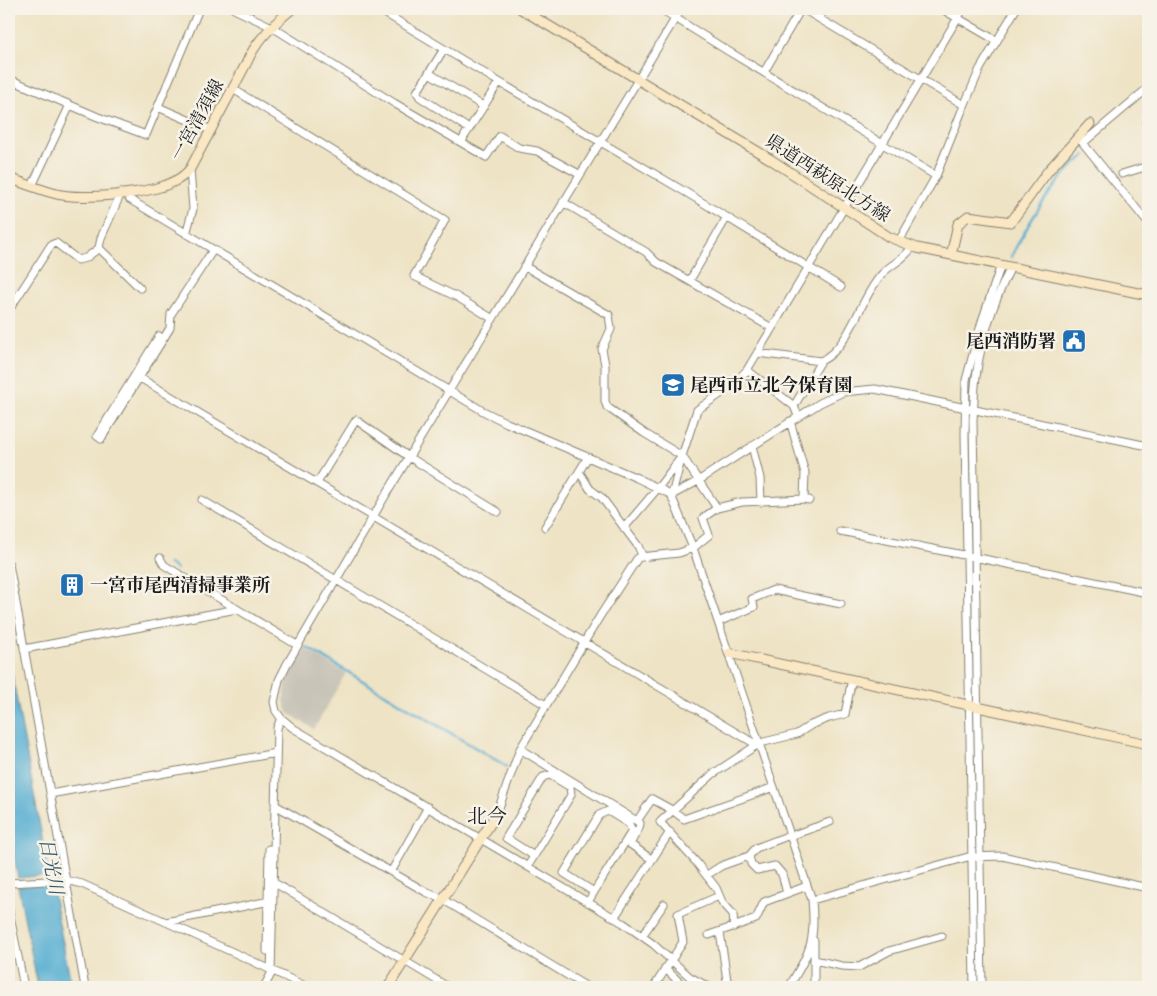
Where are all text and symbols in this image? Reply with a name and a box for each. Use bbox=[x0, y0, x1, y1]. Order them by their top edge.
street label: 一宮清須線 bbox=[165, 75, 228, 165]
street label: 県道西萩原北方線 bbox=[762, 129, 895, 226]
public building icon: 尾西消防署 bbox=[1061, 328, 1087, 354]
place label: 尾西消防署 bbox=[966, 329, 1056, 352]
school or university icon: 尾西市立北今保育園 bbox=[660, 372, 686, 398]
place label: 尾西市立北今保育園 bbox=[690, 373, 852, 396]
building icon: 一宮市尾西清掃事業所 bbox=[59, 572, 85, 598]
place label: 一宮市尾西清掃事業所 bbox=[90, 573, 270, 596]
district label: 北今 bbox=[467, 803, 507, 829]
water label: 日光川 bbox=[34, 836, 70, 898]

